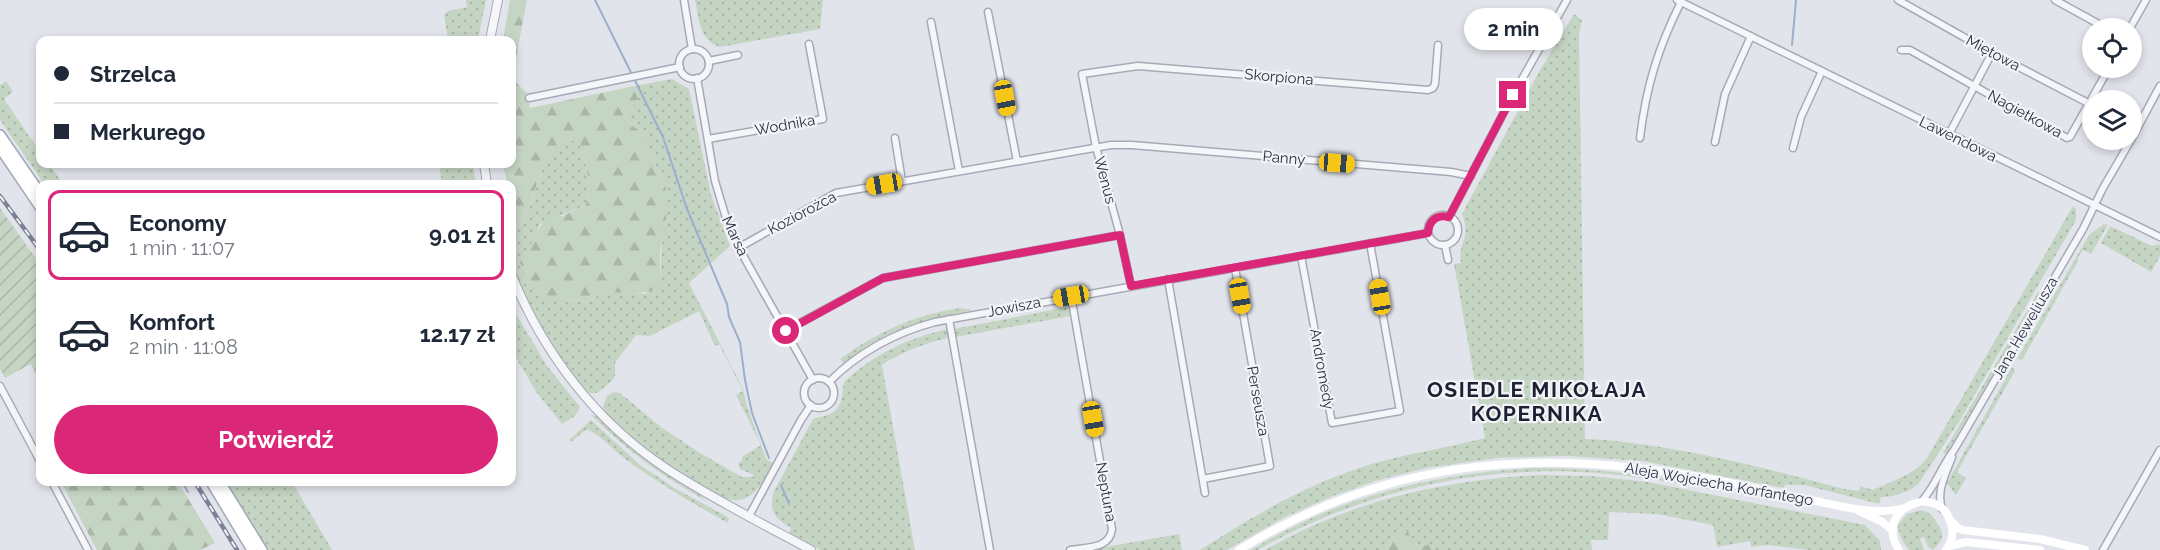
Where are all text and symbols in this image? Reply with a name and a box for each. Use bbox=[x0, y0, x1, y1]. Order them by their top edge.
callout: 2 min bbox=[1464, 8, 1562, 50]
text: 2 min bbox=[1488, 17, 1539, 41]
map controls bbox=[2082, 18, 2142, 150]
button: locate bbox=[2082, 18, 2142, 78]
street label: Miętowa bbox=[1963, 31, 2023, 75]
text: Strzelca bbox=[90, 61, 176, 87]
street label: Skorpiona bbox=[1244, 65, 1314, 89]
car bbox=[993, 79, 1017, 117]
route end bbox=[1499, 81, 1526, 108]
street label: Nagietkowa bbox=[1985, 86, 2065, 142]
button: layers bbox=[2082, 90, 2142, 150]
street label: Wodnika bbox=[753, 111, 817, 139]
street label: Lawendowa bbox=[1916, 112, 2000, 166]
text: Merkurego bbox=[90, 119, 205, 145]
street label: Panny bbox=[1262, 147, 1306, 169]
car bbox=[1318, 153, 1356, 173]
street label: Wenus bbox=[1090, 154, 1120, 206]
car bbox=[865, 172, 903, 196]
street label: Koziorożca bbox=[765, 187, 839, 239]
icon: car bbox=[57, 208, 111, 262]
text: Economy bbox=[129, 210, 227, 236]
street label: Marsa bbox=[718, 213, 752, 259]
text: 9.01 zł bbox=[429, 222, 495, 248]
text: 1 min · 11:07 bbox=[129, 236, 235, 260]
street label: Jana Heweliusza bbox=[1988, 274, 2062, 382]
car bbox=[1228, 277, 1252, 315]
car bbox=[1368, 278, 1392, 316]
car bbox=[1052, 284, 1090, 308]
street label: Jowisza bbox=[986, 293, 1042, 321]
icon: car bbox=[57, 307, 111, 361]
text: Komfort bbox=[129, 309, 215, 335]
route start bbox=[772, 317, 799, 344]
text: 12.17 zł bbox=[420, 321, 495, 347]
street label: Andromedy bbox=[1306, 327, 1338, 411]
text: 2 min · 11:08 bbox=[129, 335, 238, 359]
street label: Perseusza bbox=[1243, 364, 1273, 438]
district label: OSIEDLE MIKOŁAJA KOPERNIKA bbox=[1427, 377, 1647, 426]
car bbox=[1081, 400, 1105, 438]
button: Potwierdź bbox=[54, 405, 498, 474]
street label: Aleja Wojciecha Korfantego bbox=[1623, 459, 1815, 509]
street label: Neptuna bbox=[1092, 461, 1120, 523]

